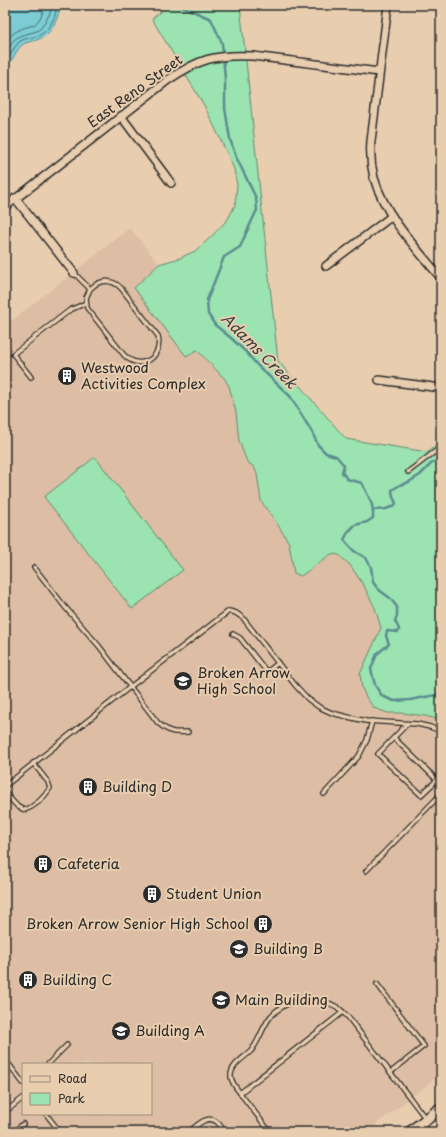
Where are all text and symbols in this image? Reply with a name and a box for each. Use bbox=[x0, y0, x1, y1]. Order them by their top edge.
street label: East Reno Street bbox=[83, 49, 187, 132]
water label: Adams Creek bbox=[217, 307, 304, 394]
place label: Westwood Activities Complex bbox=[81, 357, 206, 394]
building icon: Westwood Activities Complex bbox=[56, 365, 78, 387]
place label: Broken Arrow High School bbox=[197, 662, 290, 699]
school or university icon: Broken Arrow High School bbox=[172, 670, 194, 692]
building icon: Building D bbox=[77, 776, 99, 798]
place label: Building D bbox=[102, 776, 172, 797]
building icon: Cafeteria bbox=[32, 853, 54, 875]
place label: Cafeteria bbox=[57, 853, 120, 874]
building icon: Student Union bbox=[141, 883, 163, 905]
place label: Student Union bbox=[166, 883, 262, 904]
place label: Broken Arrow Senior High School bbox=[26, 913, 249, 934]
building icon: Broken Arrow Senior High School bbox=[252, 913, 274, 935]
school or university icon: Building B bbox=[228, 938, 250, 960]
place label: Building B bbox=[253, 938, 323, 959]
building icon: Building C bbox=[17, 969, 39, 991]
place label: Building C bbox=[42, 969, 112, 990]
school or university icon: Main Building bbox=[210, 989, 232, 1011]
place label: Main Building bbox=[235, 989, 328, 1010]
school or university icon: Building A bbox=[110, 1020, 132, 1042]
place label: Building A bbox=[135, 1020, 205, 1041]
legend bbox=[22, 1063, 152, 1115]
text: Road bbox=[58, 1069, 87, 1087]
text: Park bbox=[58, 1089, 85, 1107]

